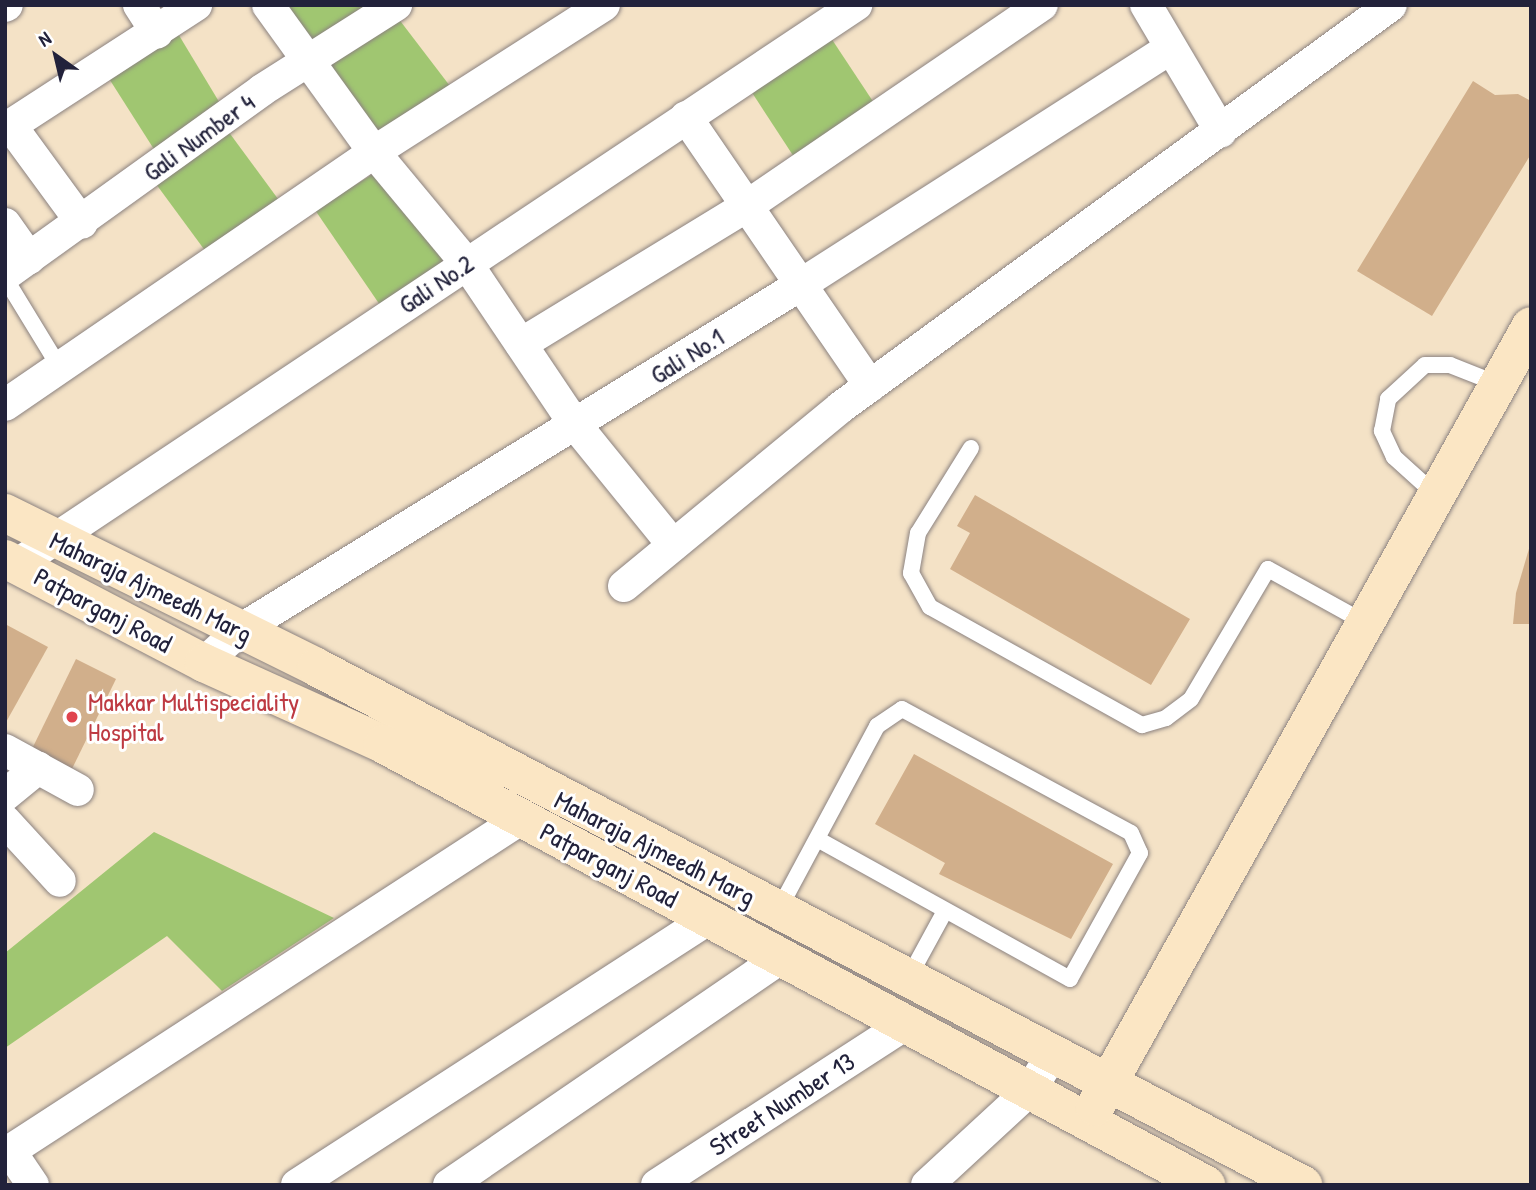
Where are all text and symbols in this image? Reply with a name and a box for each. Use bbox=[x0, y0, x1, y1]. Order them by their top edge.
north arrow bbox=[21, 21, 91, 91]
text: N bbox=[33, 25, 56, 52]
street label: Gali Number 4 bbox=[137, 86, 261, 188]
street label: Gali No.2 bbox=[393, 248, 479, 320]
street label: Gali No.1 bbox=[645, 321, 729, 391]
street label: Maharaja Ajmeedh Marg bbox=[45, 525, 257, 649]
street label: Patparganj Road bbox=[29, 561, 177, 659]
place label: Makkar Multispeciality Hospital bbox=[88, 686, 299, 748]
marker: Makkar Multispeciality Hospital bbox=[62, 707, 82, 727]
street label: Maharaja Ajmeedh Marg bbox=[550, 784, 760, 912]
street label: Patparganj Road bbox=[535, 816, 683, 914]
street label: Street Number 13 bbox=[704, 1046, 860, 1162]

